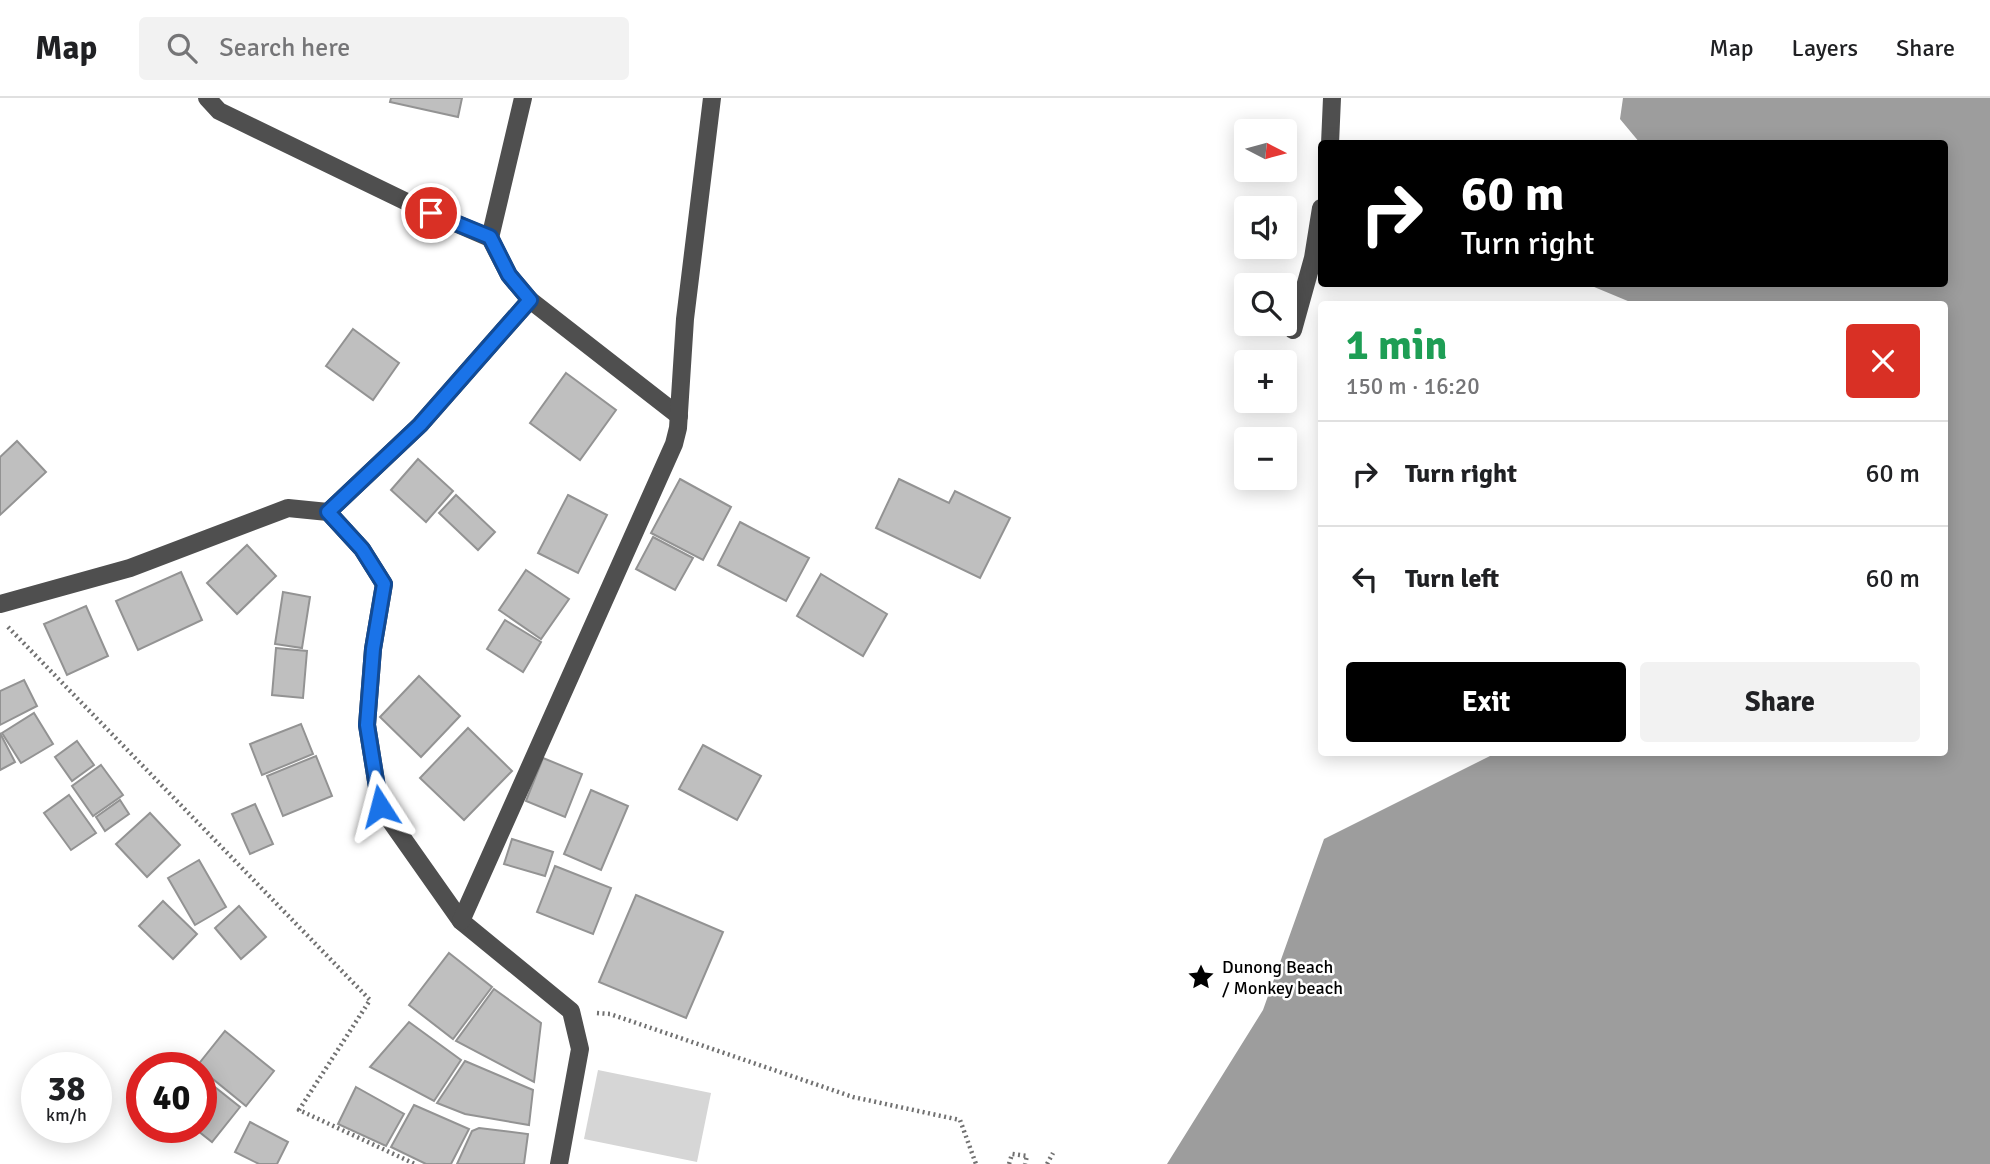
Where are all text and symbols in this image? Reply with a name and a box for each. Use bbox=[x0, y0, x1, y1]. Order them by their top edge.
search box bbox=[139, 17, 629, 80]
text: Map bbox=[35, 28, 97, 69]
icon: search bbox=[163, 29, 201, 67]
text: Search here bbox=[219, 32, 350, 64]
text: Map bbox=[1709, 33, 1754, 63]
text: Layers bbox=[1792, 33, 1858, 63]
text: Share bbox=[1896, 33, 1955, 63]
north arrow bbox=[1234, 119, 1297, 182]
map controls bbox=[1234, 119, 1297, 490]
text: 60 m bbox=[1461, 164, 1564, 224]
icon: right bbox=[1346, 168, 1437, 259]
pin bbox=[401, 183, 461, 243]
icon: arrive bbox=[412, 194, 450, 232]
button: sound bbox=[1234, 196, 1297, 259]
text: Turn right bbox=[1461, 224, 1594, 263]
button: search bbox=[1234, 273, 1297, 336]
text: 1 min bbox=[1346, 320, 1447, 371]
button: close bbox=[1846, 324, 1920, 398]
button: + bbox=[1234, 350, 1297, 413]
text: 150 m · 16:20 bbox=[1346, 372, 1480, 401]
button: − bbox=[1234, 427, 1297, 490]
icon: right bbox=[1346, 455, 1384, 493]
text: Turn right bbox=[1405, 458, 1517, 490]
text: 60 m bbox=[1865, 458, 1920, 490]
icon: left bbox=[1346, 560, 1384, 598]
text: Turn left bbox=[1405, 563, 1499, 595]
text: 60 m bbox=[1865, 563, 1920, 595]
button: Exit bbox=[1346, 662, 1626, 742]
button: Share bbox=[1640, 662, 1920, 742]
position arrow bbox=[343, 769, 417, 843]
place label: Dunong Beach / Monkey beach bbox=[1222, 956, 1343, 999]
place icon: Dunong Beach / Monkey beach bbox=[1186, 962, 1216, 992]
speed limit sign: 40 bbox=[126, 1052, 217, 1143]
text: 38 bbox=[48, 1067, 85, 1110]
text: km/h bbox=[46, 1104, 87, 1126]

